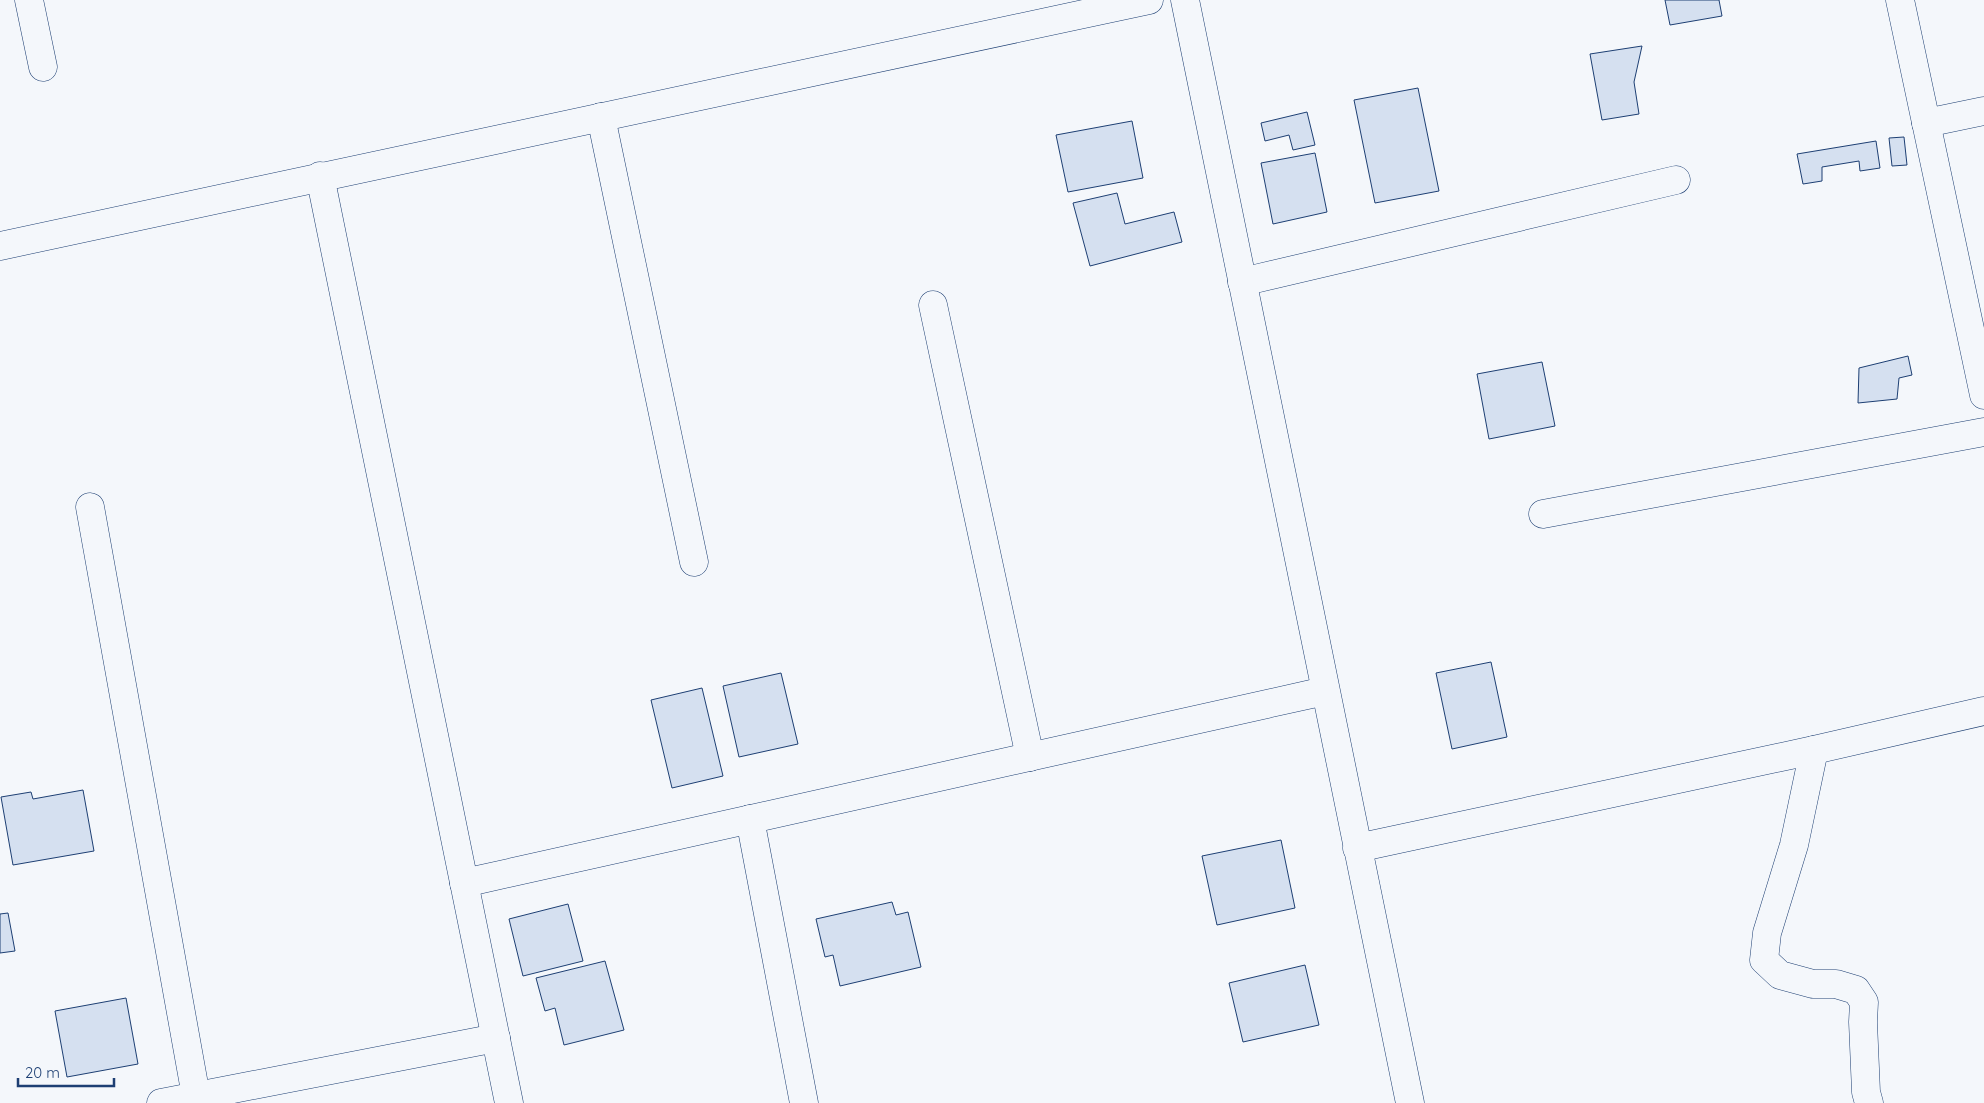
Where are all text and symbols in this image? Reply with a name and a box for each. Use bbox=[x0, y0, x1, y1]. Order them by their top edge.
scale bar bbox=[18, 1056, 114, 1088]
text: 20 m bbox=[25, 1063, 60, 1082]

